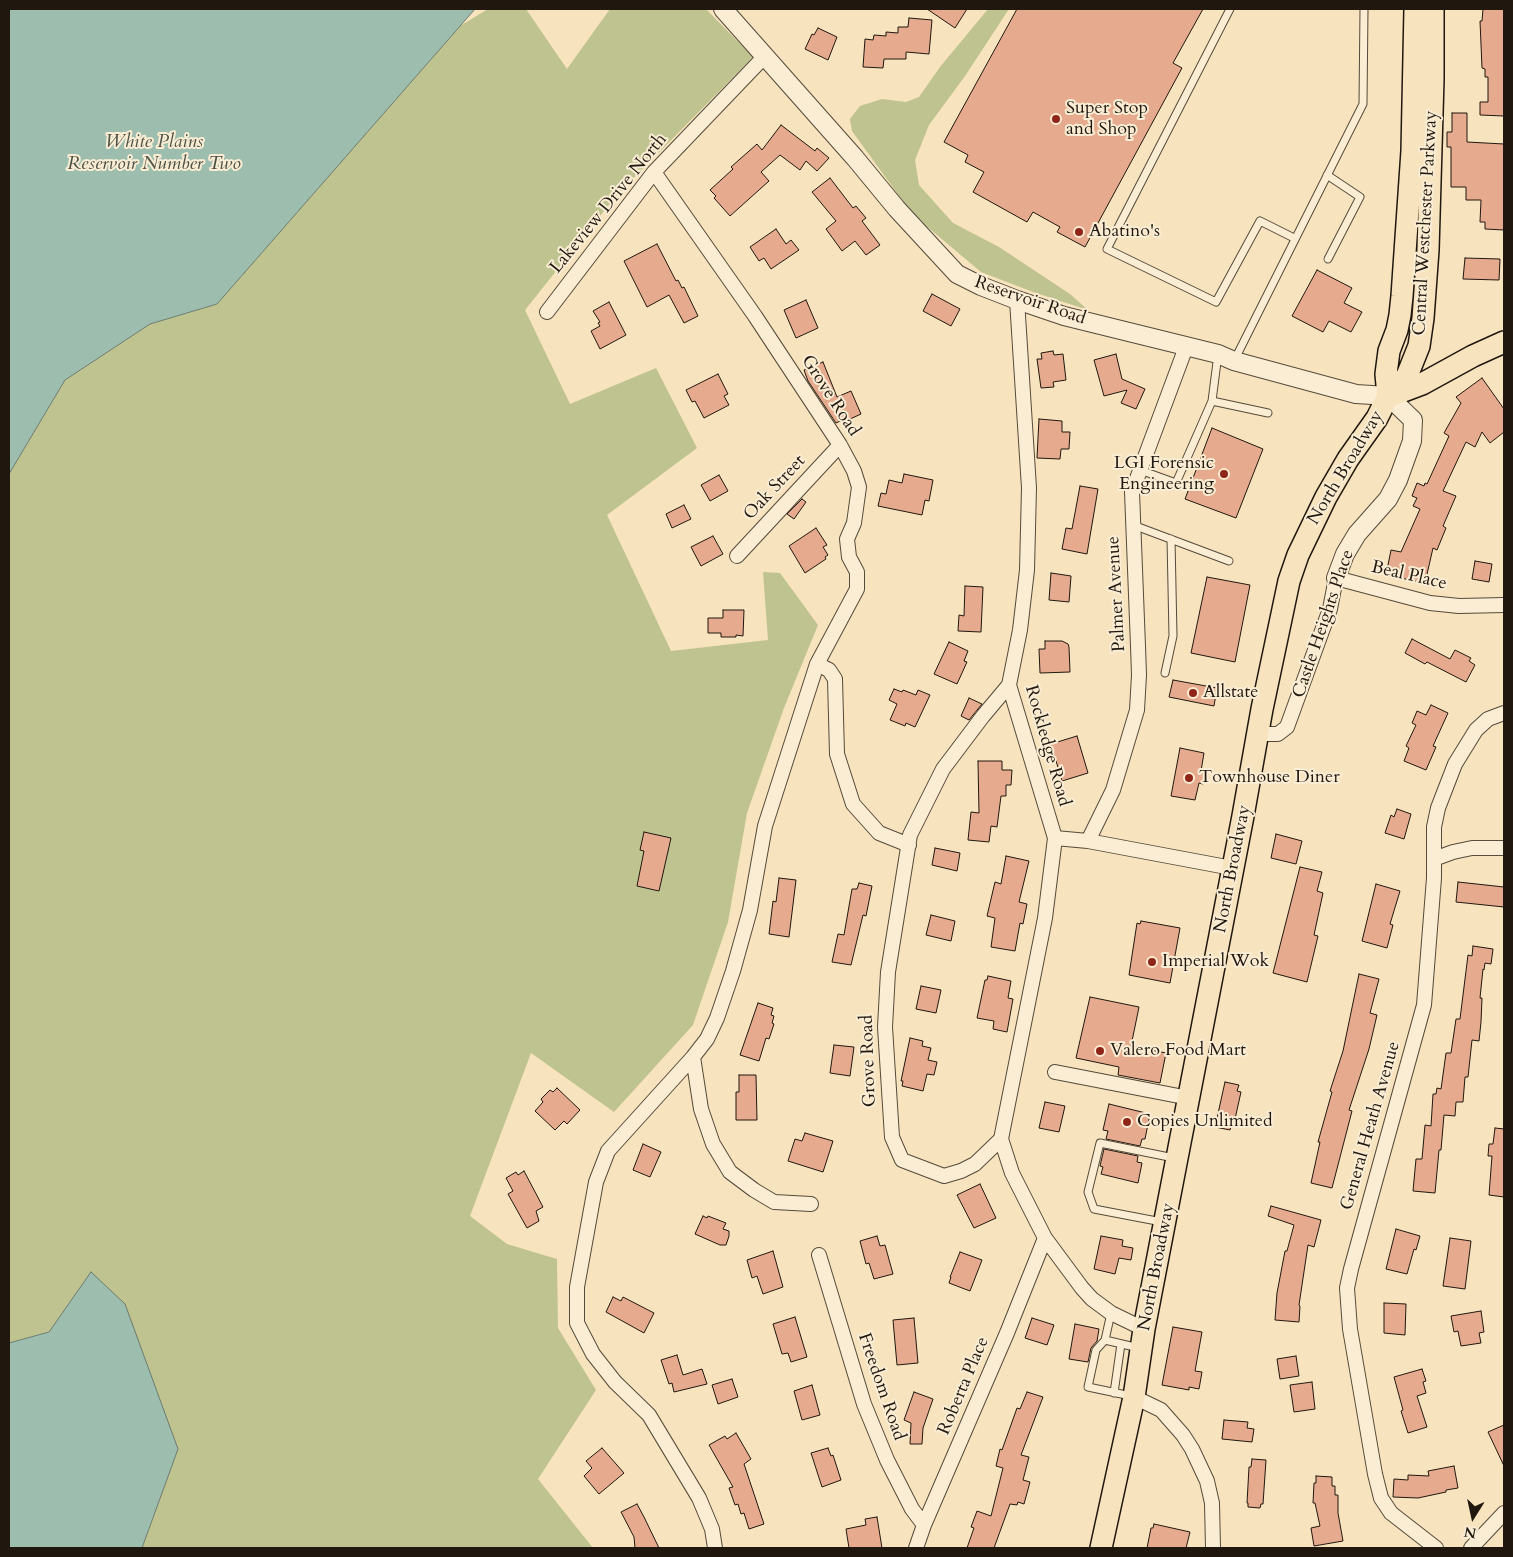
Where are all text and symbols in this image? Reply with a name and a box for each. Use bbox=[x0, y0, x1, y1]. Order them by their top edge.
place label: Super Stop and Shop bbox=[1066, 98, 1148, 140]
street label: Central Westchester Parkway bbox=[1409, 110, 1443, 336]
marker: Super Stop and Shop bbox=[1050, 113, 1062, 125]
street label: Lakeview Drive North bbox=[546, 130, 672, 278]
water label: White Plains Reservoir Number Two bbox=[67, 132, 241, 176]
place label: Abatino's bbox=[1089, 221, 1160, 243]
marker: Abatino's bbox=[1073, 226, 1085, 238]
street label: Reservoir Road bbox=[972, 272, 1088, 330]
street label: Grove Road bbox=[796, 351, 864, 441]
street label: North Broadway bbox=[1303, 407, 1389, 529]
street label: Oak Street bbox=[739, 451, 811, 525]
place label: LGI Forensic Engineering bbox=[1114, 453, 1214, 496]
marker: LGI Forensic Engineering bbox=[1218, 468, 1230, 480]
street label: Palmer Avenue bbox=[1103, 535, 1131, 653]
street label: Castle Heights Place bbox=[1289, 547, 1359, 701]
street label: Beal Place bbox=[1369, 557, 1449, 595]
place label: Allstate bbox=[1203, 682, 1258, 704]
street label: Rockledge Road bbox=[1019, 683, 1075, 809]
marker: Allstate bbox=[1187, 687, 1199, 699]
place label: Townhouse Diner bbox=[1199, 767, 1340, 789]
marker: Townhouse Diner bbox=[1183, 772, 1195, 784]
street label: North Broadway bbox=[1210, 803, 1256, 935]
place label: Imperial Wok bbox=[1162, 951, 1269, 973]
marker: Imperial Wok bbox=[1146, 956, 1158, 968]
street label: Grove Road bbox=[857, 1015, 881, 1107]
street label: General Heath Avenue bbox=[1337, 1039, 1405, 1213]
place label: Valero Food Mart bbox=[1110, 1040, 1246, 1062]
marker: Valero Food Mart bbox=[1094, 1045, 1106, 1057]
place label: Copies Unlimited bbox=[1137, 1111, 1272, 1133]
marker: Copies Unlimited bbox=[1121, 1116, 1133, 1128]
street label: North Broadway bbox=[1134, 1201, 1180, 1333]
street label: Freedom Road bbox=[853, 1330, 909, 1444]
street label: Roberta Place bbox=[934, 1334, 994, 1438]
north arrow bbox=[1448, 1492, 1498, 1542]
text: N bbox=[1463, 1522, 1478, 1543]

